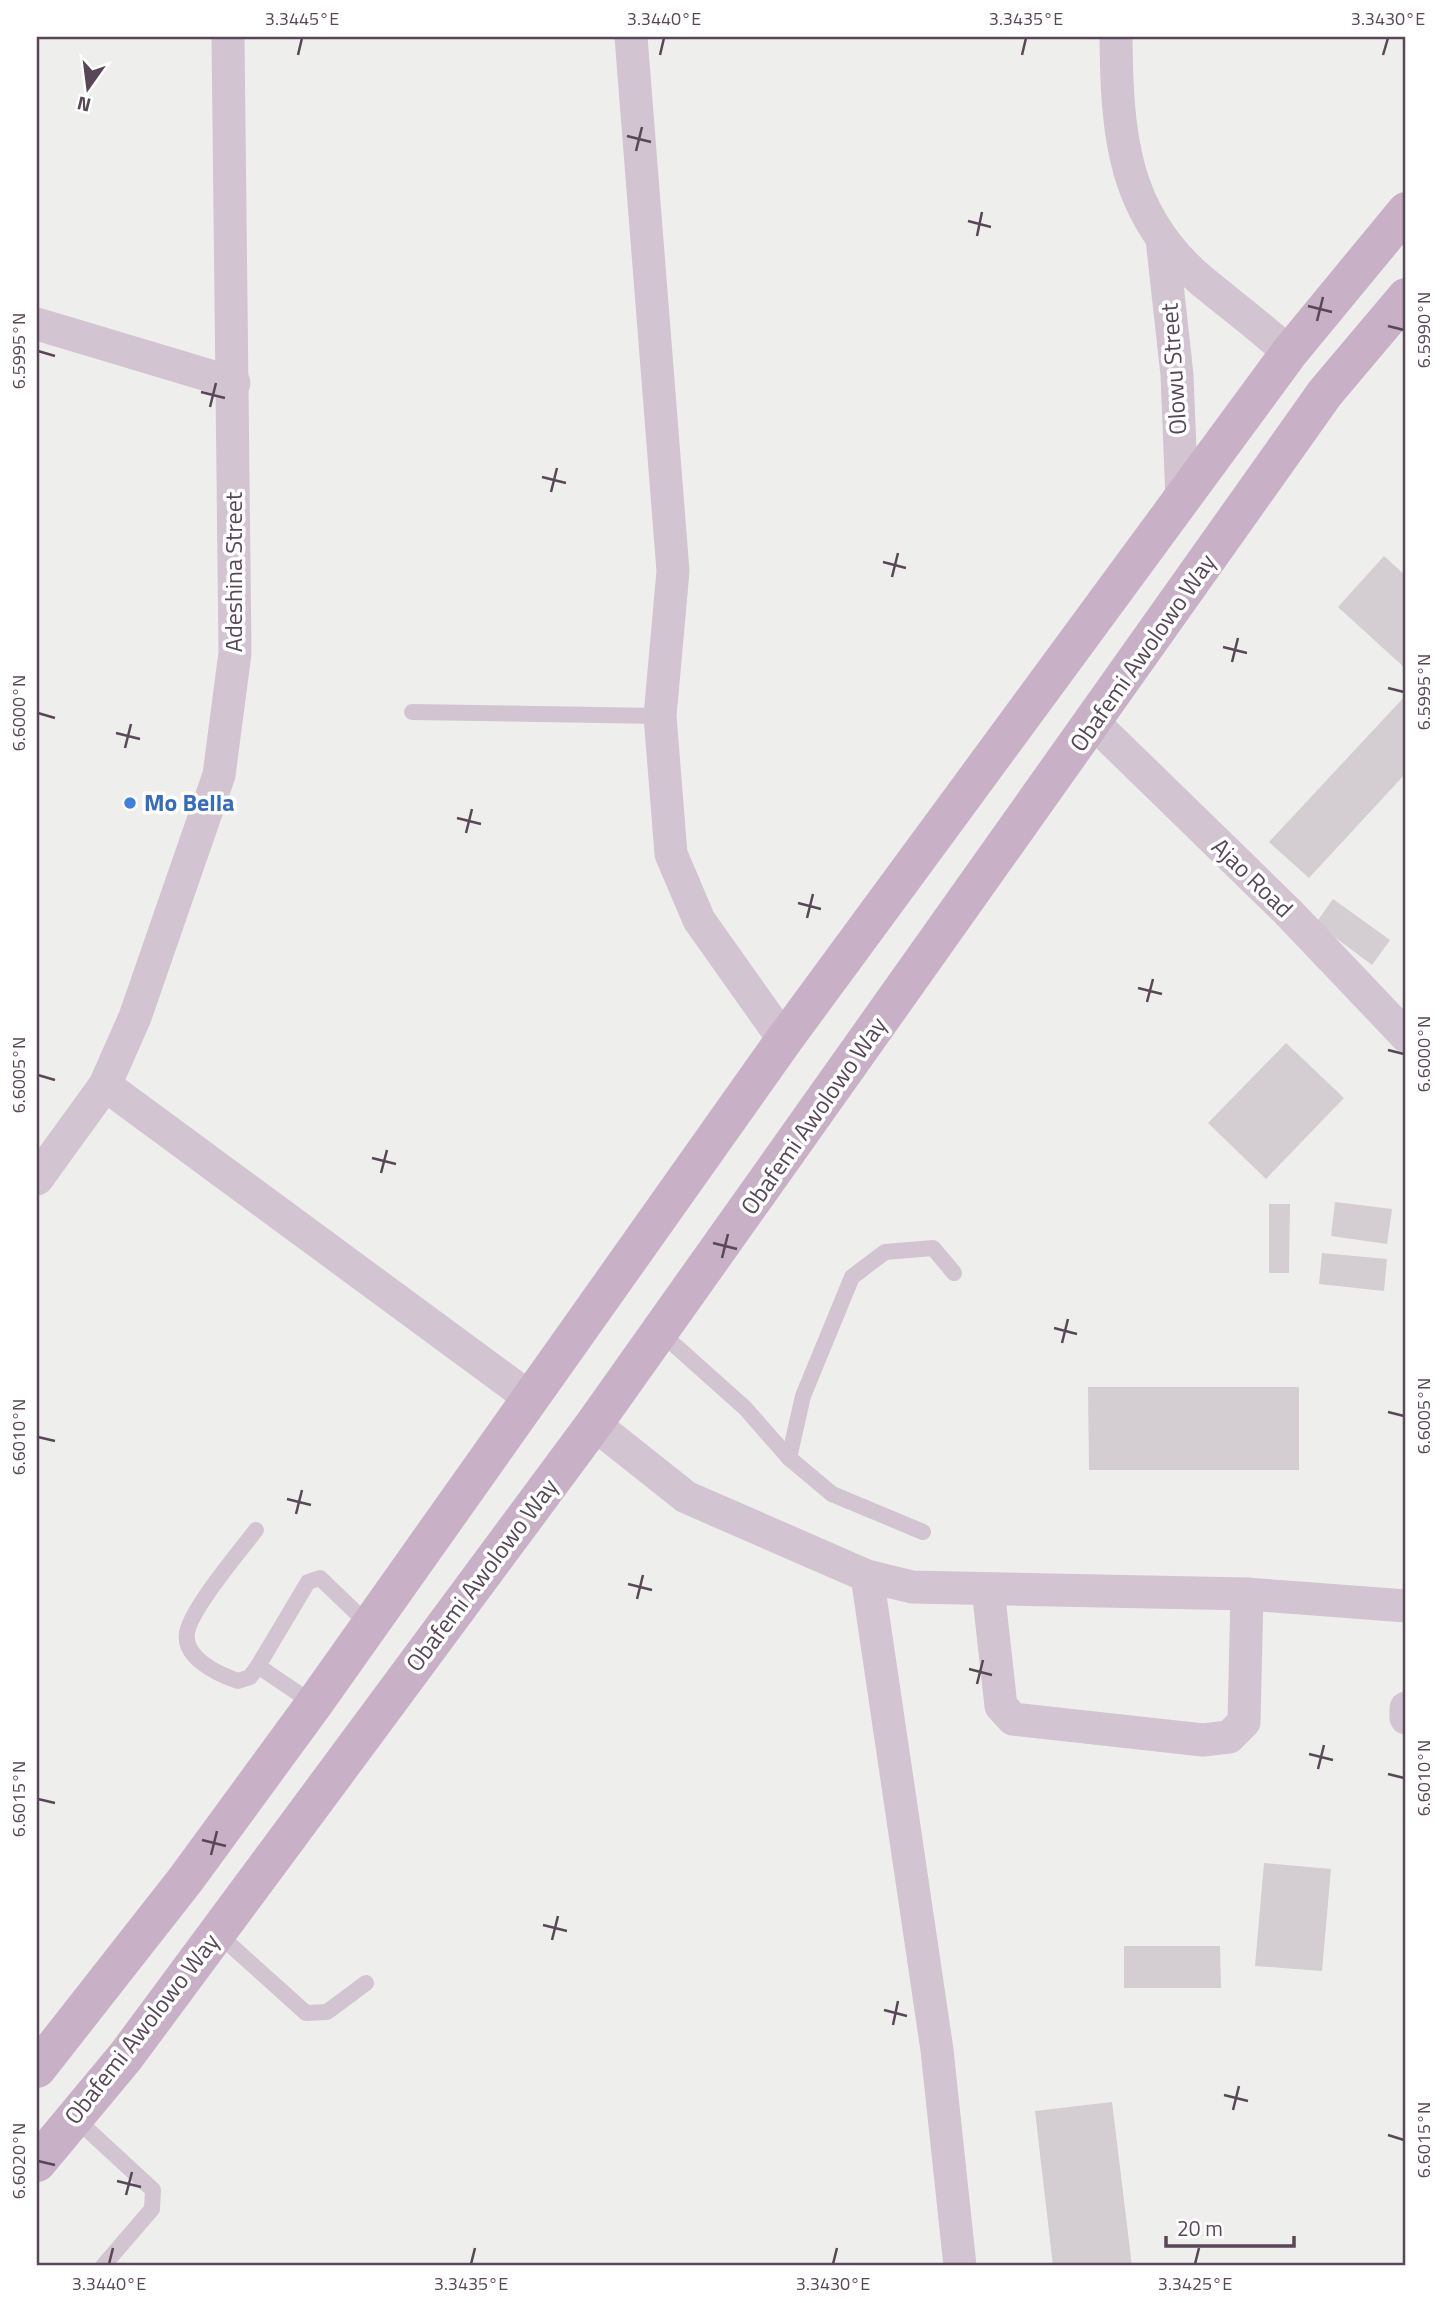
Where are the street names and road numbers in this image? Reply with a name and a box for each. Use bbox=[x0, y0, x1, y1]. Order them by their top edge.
street label: Olowu Street bbox=[1150, 301, 1196, 436]
street label: Adeshina Street bbox=[215, 491, 251, 652]
street label: Obafemi Awolowo Way bbox=[1060, 546, 1224, 759]
street label: Ajao Road bbox=[1204, 829, 1302, 925]
street label: Obafemi Awolowo Way bbox=[731, 1009, 895, 1222]
street label: Obafemi Awolowo Way bbox=[396, 1470, 566, 1679]
street label: Obafemi Awolowo Way bbox=[55, 1925, 228, 2132]

